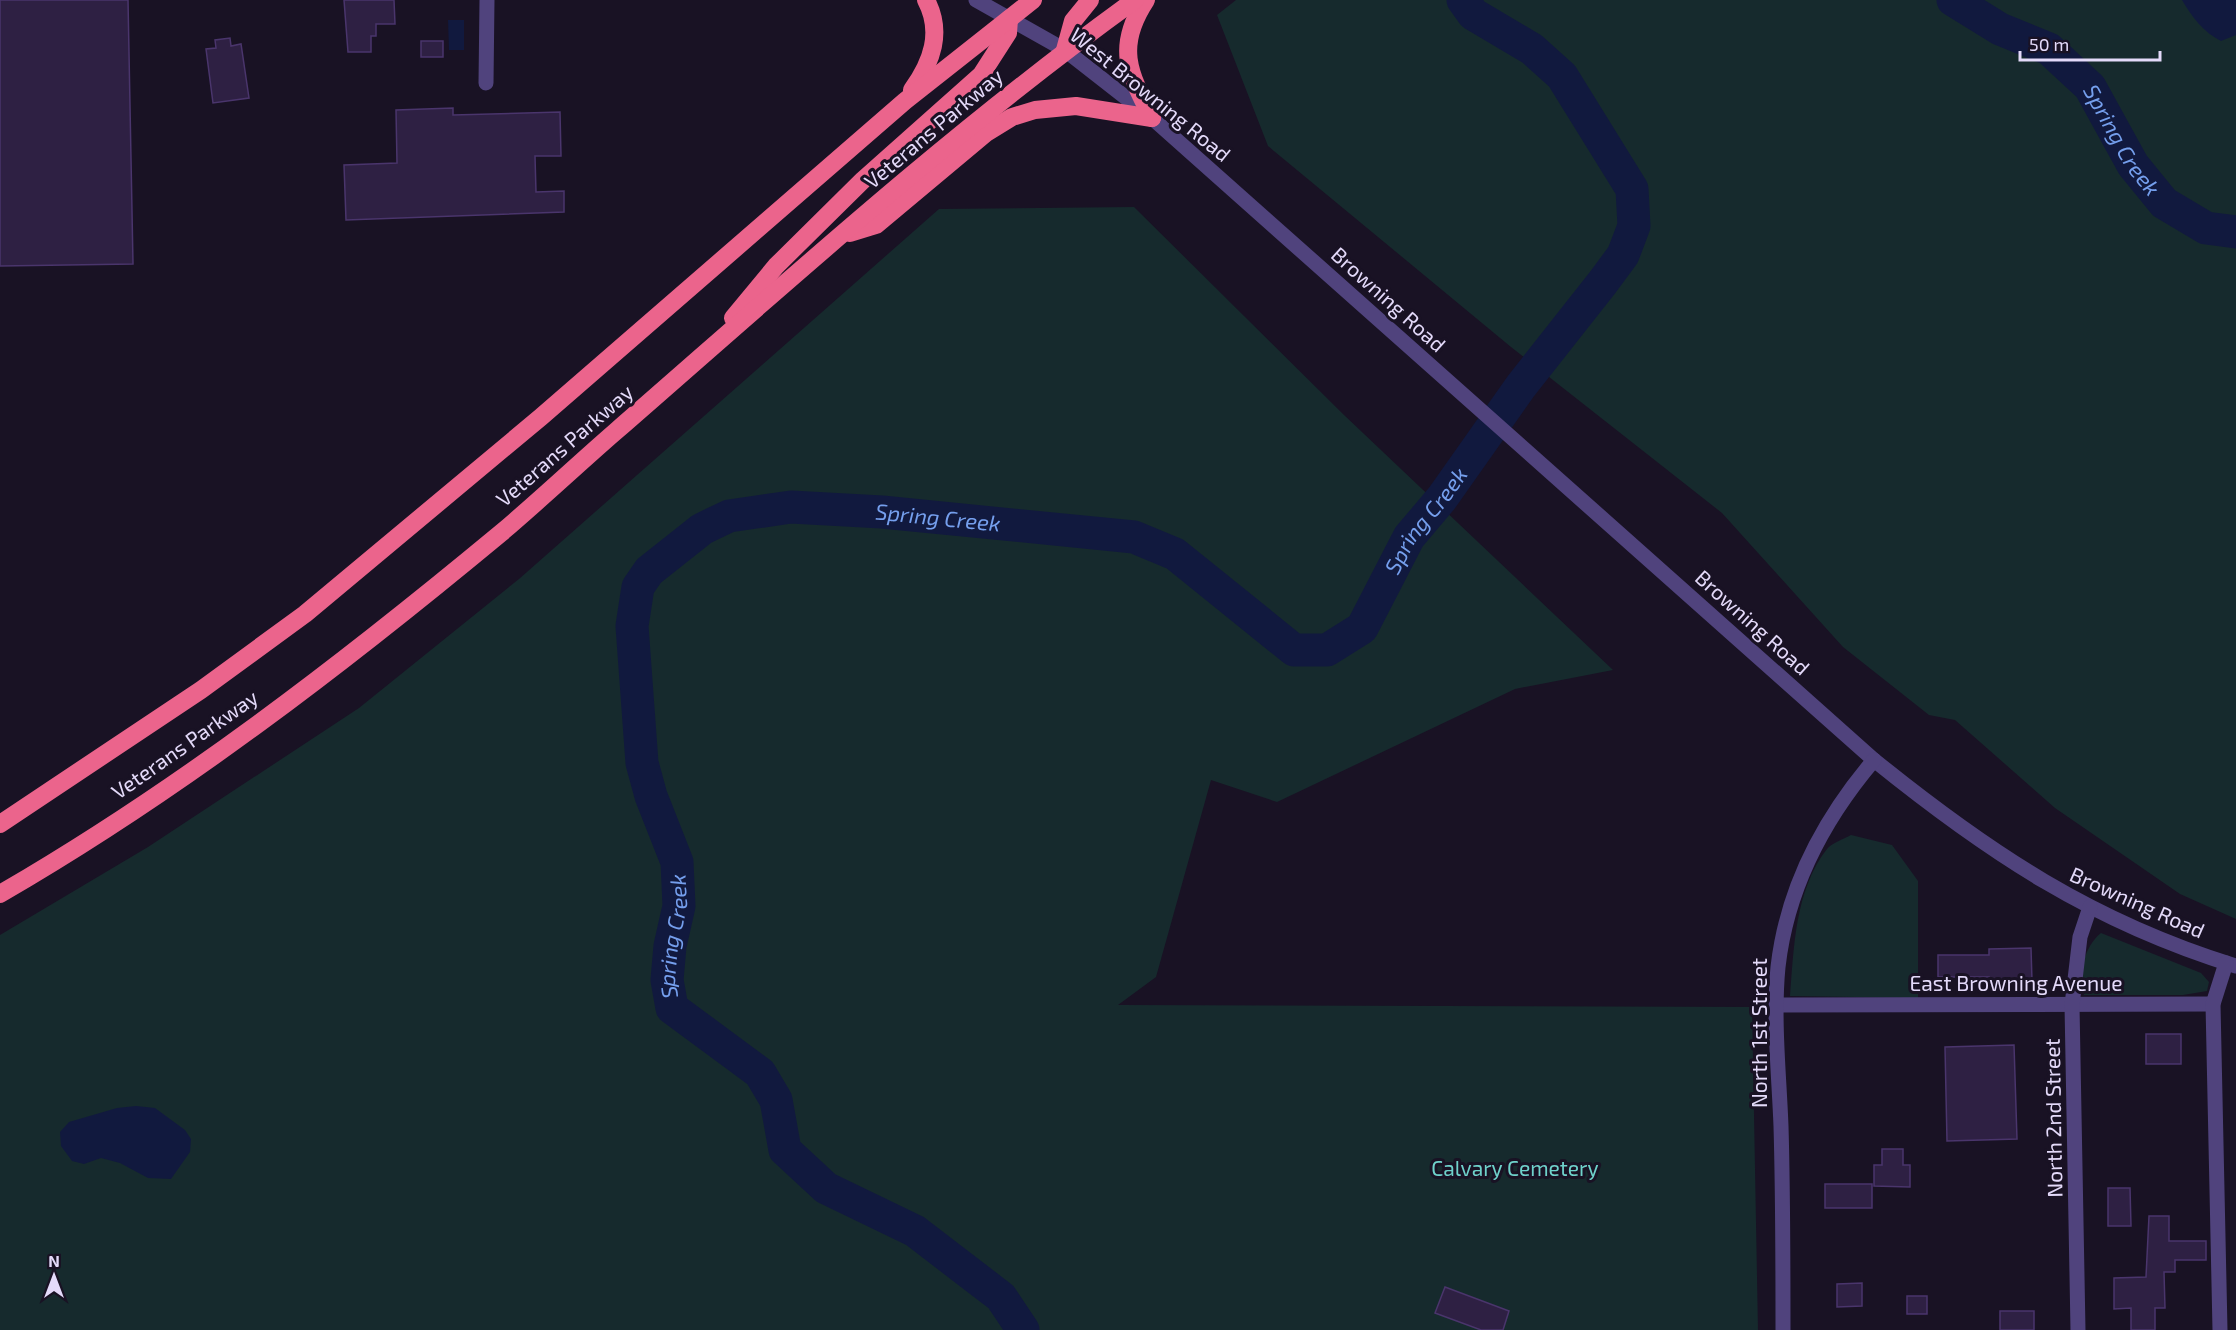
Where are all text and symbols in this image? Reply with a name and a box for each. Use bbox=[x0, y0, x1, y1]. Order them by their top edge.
street label: West Browning Road bbox=[1066, 22, 1236, 166]
scale bar bbox=[2020, 24, 2160, 62]
text: 50 m bbox=[2029, 33, 2069, 55]
street label: Veterans Parkway bbox=[859, 63, 1007, 193]
water label: Spring Creek bbox=[2079, 79, 2166, 200]
street label: Browning Road bbox=[1327, 241, 1451, 357]
street label: Veterans Parkway bbox=[491, 379, 637, 511]
water label: Spring Creek bbox=[1378, 462, 1472, 578]
water label: Spring Creek bbox=[875, 498, 1002, 536]
street label: Browning Road bbox=[1691, 564, 1815, 680]
street label: Veterans Parkway bbox=[106, 684, 262, 804]
street label: Browning Road bbox=[2066, 861, 2209, 942]
water label: Spring Creek bbox=[652, 874, 691, 1001]
street label: North 1st Street bbox=[1746, 958, 1771, 1108]
street label: East Browning Avenue bbox=[1910, 970, 2122, 995]
street label: North 2nd Street bbox=[2039, 1038, 2066, 1198]
park label: Calvary Cemetery bbox=[1431, 1155, 1599, 1180]
north arrow bbox=[24, 1246, 84, 1306]
text: N bbox=[48, 1251, 60, 1270]

